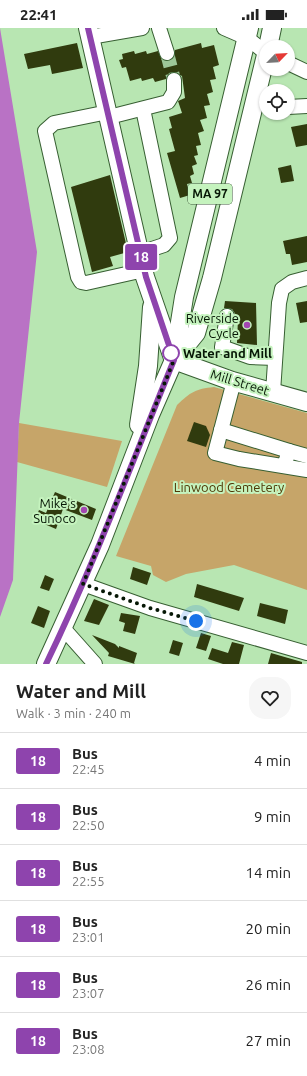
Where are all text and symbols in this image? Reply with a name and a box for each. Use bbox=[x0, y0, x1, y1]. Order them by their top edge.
text: 22:41 bbox=[20, 6, 58, 23]
north arrow bbox=[259, 40, 295, 76]
map controls bbox=[259, 40, 295, 120]
button: locate bbox=[259, 84, 295, 120]
road number: MA 97 bbox=[188, 184, 232, 204]
line badge: 18 bbox=[123, 244, 159, 270]
text: 18 bbox=[133, 249, 149, 265]
place label: Riverside Cycle bbox=[186, 311, 239, 340]
marker: Riverside Cycle bbox=[242, 320, 252, 330]
marker: Water and Mill bbox=[162, 344, 180, 362]
place label: Water and Mill bbox=[183, 346, 272, 360]
street label: Mill Street bbox=[209, 366, 271, 398]
park label: Linwood Cemetery bbox=[174, 480, 284, 494]
place label: Mike's Sunoco bbox=[33, 496, 76, 525]
marker: Mike's Sunoco bbox=[79, 505, 89, 515]
your location bbox=[186, 611, 206, 631]
button: heart bbox=[249, 677, 291, 719]
text: Water and Mill bbox=[16, 680, 146, 702]
text: Walk · 3 min · 240 m bbox=[16, 706, 131, 720]
text: Bus bbox=[72, 745, 98, 762]
text: 4 min bbox=[254, 752, 291, 769]
text: 18 bbox=[30, 753, 46, 769]
text: 22:45 bbox=[72, 762, 105, 776]
text: Bus bbox=[72, 801, 98, 818]
text: 9 min bbox=[254, 808, 291, 825]
text: 18 bbox=[30, 809, 46, 825]
text: 22:50 bbox=[72, 818, 105, 832]
text: Bus bbox=[72, 857, 98, 874]
text: 14 min bbox=[245, 864, 291, 881]
text: 18 bbox=[30, 865, 46, 881]
text: 22:55 bbox=[72, 874, 105, 888]
text: Bus bbox=[72, 913, 98, 930]
text: 20 min bbox=[245, 920, 291, 937]
text: 18 bbox=[30, 921, 46, 937]
text: 23:01 bbox=[72, 930, 105, 944]
text: Bus bbox=[72, 969, 98, 986]
text: 26 min bbox=[245, 976, 291, 993]
text: 18 bbox=[30, 977, 46, 993]
text: 23:07 bbox=[72, 986, 105, 1000]
text: Bus bbox=[72, 1025, 98, 1042]
text: 27 min bbox=[245, 1032, 291, 1049]
text: 18 bbox=[30, 1033, 46, 1049]
text: 23:08 bbox=[72, 1042, 105, 1056]

